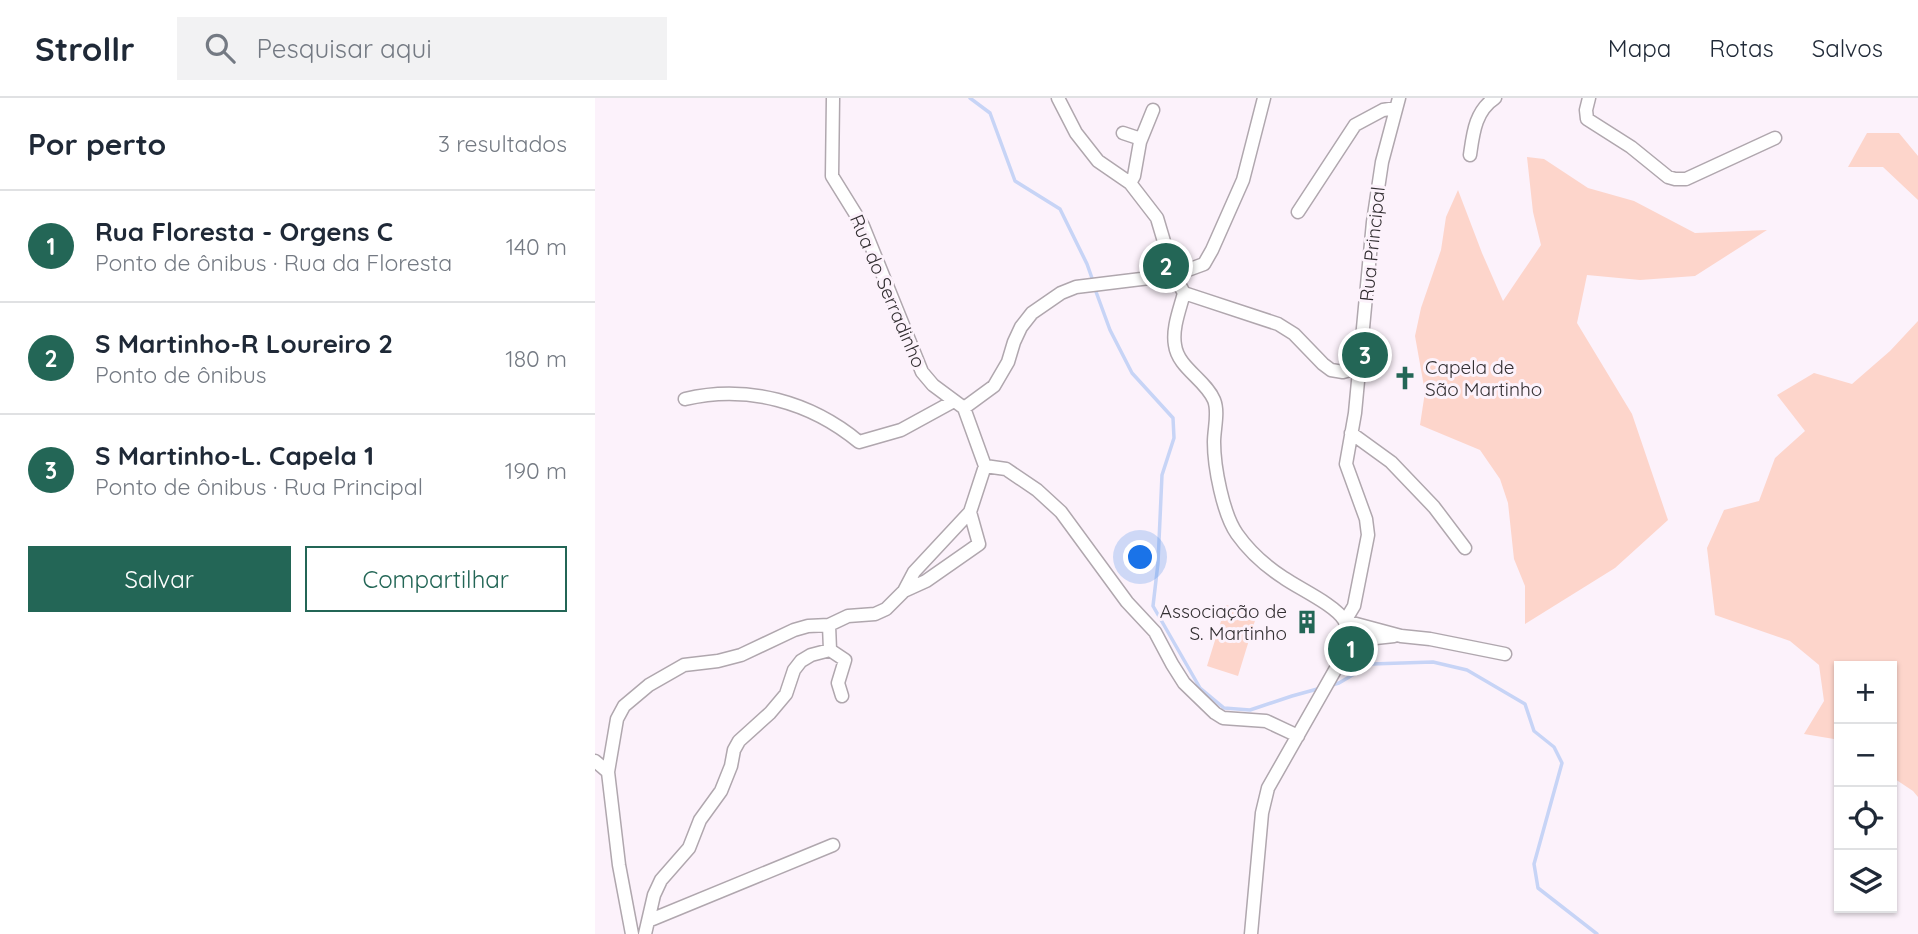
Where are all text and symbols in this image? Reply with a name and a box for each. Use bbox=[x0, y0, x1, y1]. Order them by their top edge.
search box bbox=[177, 17, 667, 80]
text: Strollr bbox=[35, 28, 135, 69]
icon: search bbox=[201, 29, 239, 67]
text: Pesquisar aqui bbox=[257, 32, 432, 65]
text: Mapa bbox=[1608, 33, 1671, 63]
text: Rotas bbox=[1709, 33, 1774, 63]
text: Salvos bbox=[1812, 33, 1883, 63]
text: Por perto bbox=[28, 125, 166, 163]
text: 3 resultados bbox=[438, 129, 567, 158]
street label: Rua Principal bbox=[1354, 186, 1390, 302]
street label: Rua do Serradinho bbox=[845, 211, 931, 371]
text: Rua Floresta - Orgens C bbox=[95, 215, 393, 248]
text: 1 bbox=[47, 232, 55, 261]
text: 140 m bbox=[506, 232, 567, 261]
pin: 2 bbox=[1143, 240, 1189, 292]
text: Ponto de ônibus · Rua da Floresta bbox=[95, 248, 452, 277]
text: S Martinho-R Loureiro 2 bbox=[95, 327, 393, 360]
pin: 3 bbox=[1342, 329, 1388, 381]
text: 2 bbox=[44, 344, 58, 373]
text: 180 m bbox=[505, 344, 567, 373]
place label: Capela de São Martinho bbox=[1425, 355, 1542, 401]
text: Ponto de ônibus bbox=[95, 360, 267, 389]
church icon: Capela de São Martinho bbox=[1391, 364, 1419, 392]
text: S Martinho-L. Capela 1 bbox=[95, 439, 374, 472]
text: 3 bbox=[45, 456, 57, 485]
text: 190 m bbox=[505, 456, 567, 485]
text: Ponto de ônibus · Rua Principal bbox=[95, 472, 423, 501]
your location bbox=[1123, 540, 1157, 574]
button: Salvar bbox=[28, 546, 291, 612]
button: Compartilhar bbox=[305, 546, 567, 612]
place label: Associação de S. Martinho bbox=[1160, 599, 1287, 645]
building icon: Associação de S. Martinho bbox=[1293, 608, 1321, 636]
pin: 1 bbox=[1328, 623, 1374, 675]
map controls bbox=[1834, 661, 1897, 913]
button: + bbox=[1834, 661, 1897, 724]
button: − bbox=[1834, 724, 1897, 787]
button: locate bbox=[1834, 787, 1897, 850]
button: layers bbox=[1834, 850, 1897, 913]

